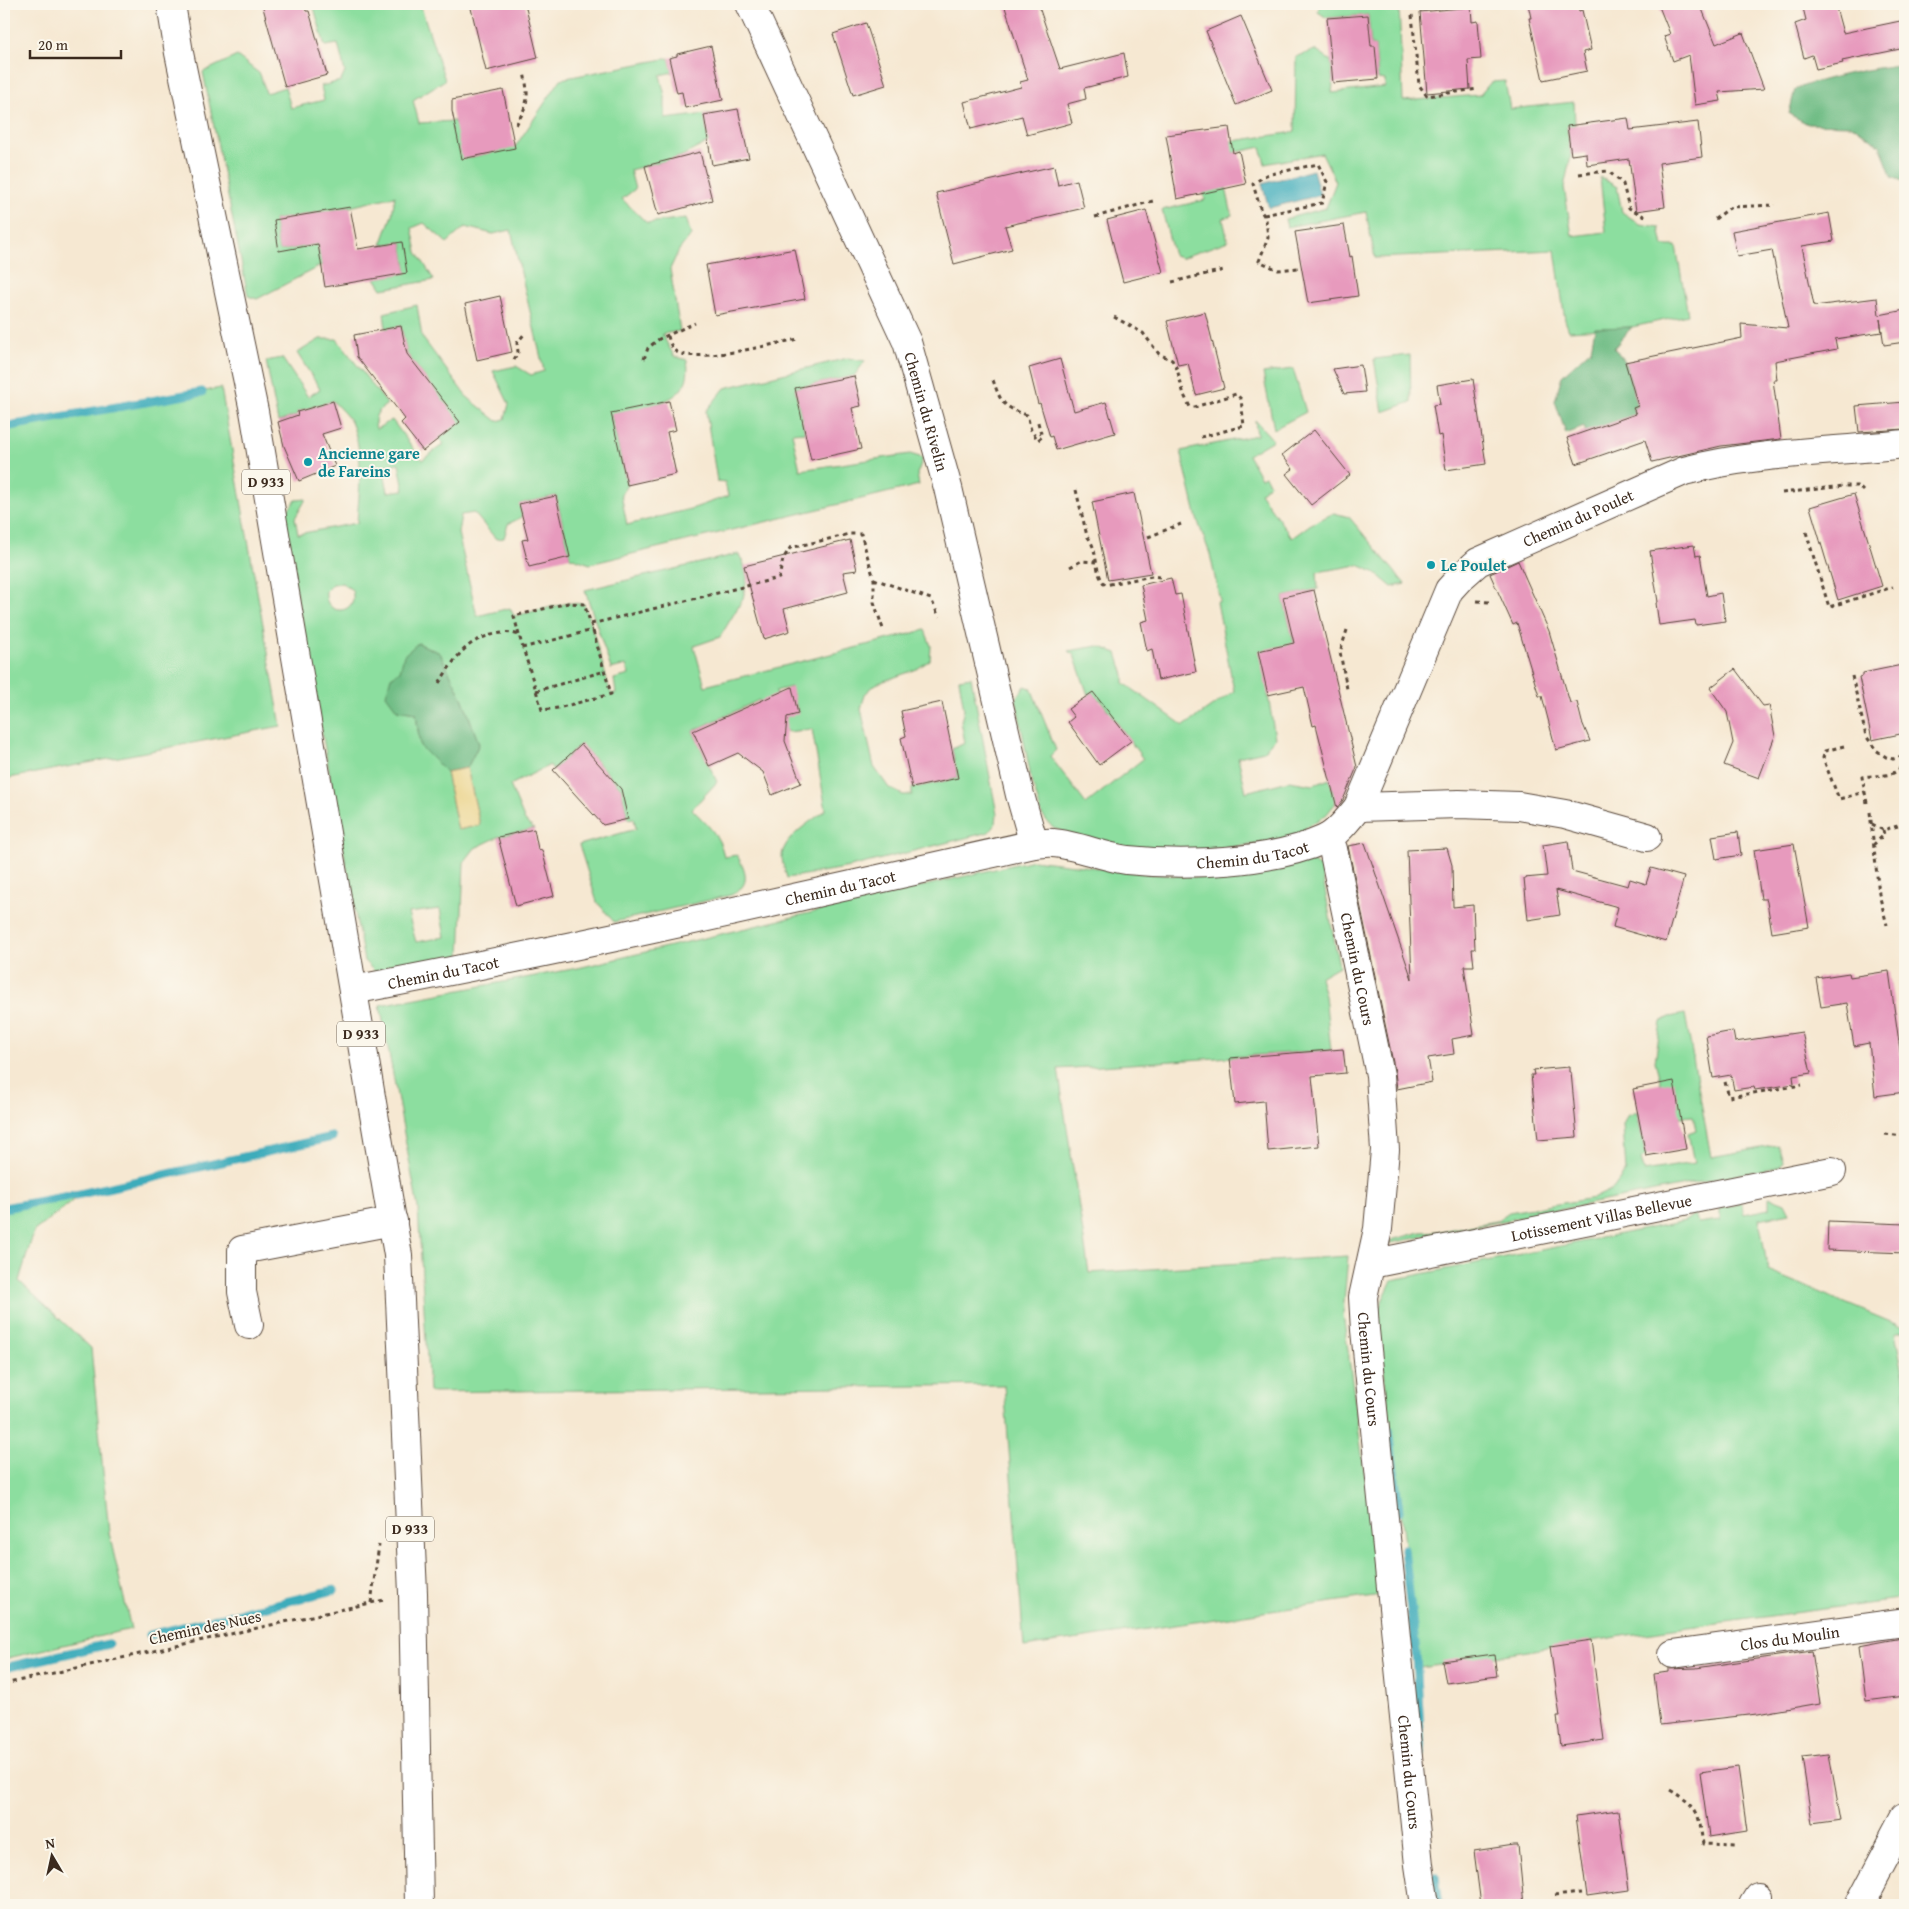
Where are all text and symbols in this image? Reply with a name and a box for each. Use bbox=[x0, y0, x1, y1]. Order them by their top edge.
scale bar bbox=[30, 28, 121, 60]
text: 20 m bbox=[38, 34, 69, 55]
street label: Chemin du Rivelin bbox=[898, 349, 955, 474]
place label: Ancienne gare de Fareins bbox=[318, 441, 420, 483]
marker: Ancienne gare de Fareins bbox=[302, 456, 314, 468]
road number: D 933 bbox=[242, 470, 290, 494]
street label: Chemin du Poulet bbox=[1519, 483, 1638, 553]
place label: Le Poulet bbox=[1441, 553, 1507, 577]
marker: Le Poulet bbox=[1425, 559, 1437, 571]
street label: Chemin du Tacot bbox=[1196, 834, 1312, 874]
street label: Chemin du Tacot bbox=[783, 863, 898, 912]
street label: Chemin du Cours bbox=[1335, 910, 1381, 1027]
street label: Chemin du Tacot bbox=[386, 950, 501, 995]
road number: D 933 bbox=[337, 1022, 385, 1046]
street label: Lotissement Villas Bellevue bbox=[1509, 1188, 1694, 1247]
street label: Chemin du Cours bbox=[1352, 1312, 1387, 1427]
road number: D 933 bbox=[386, 1516, 434, 1542]
street label: Chemin des Nues bbox=[147, 1603, 263, 1651]
street label: Clos du Moulin bbox=[1739, 1619, 1841, 1657]
street label: Chemin du Cours bbox=[1392, 1714, 1427, 1830]
north arrow bbox=[28, 1832, 78, 1882]
text: N bbox=[44, 1832, 57, 1854]

